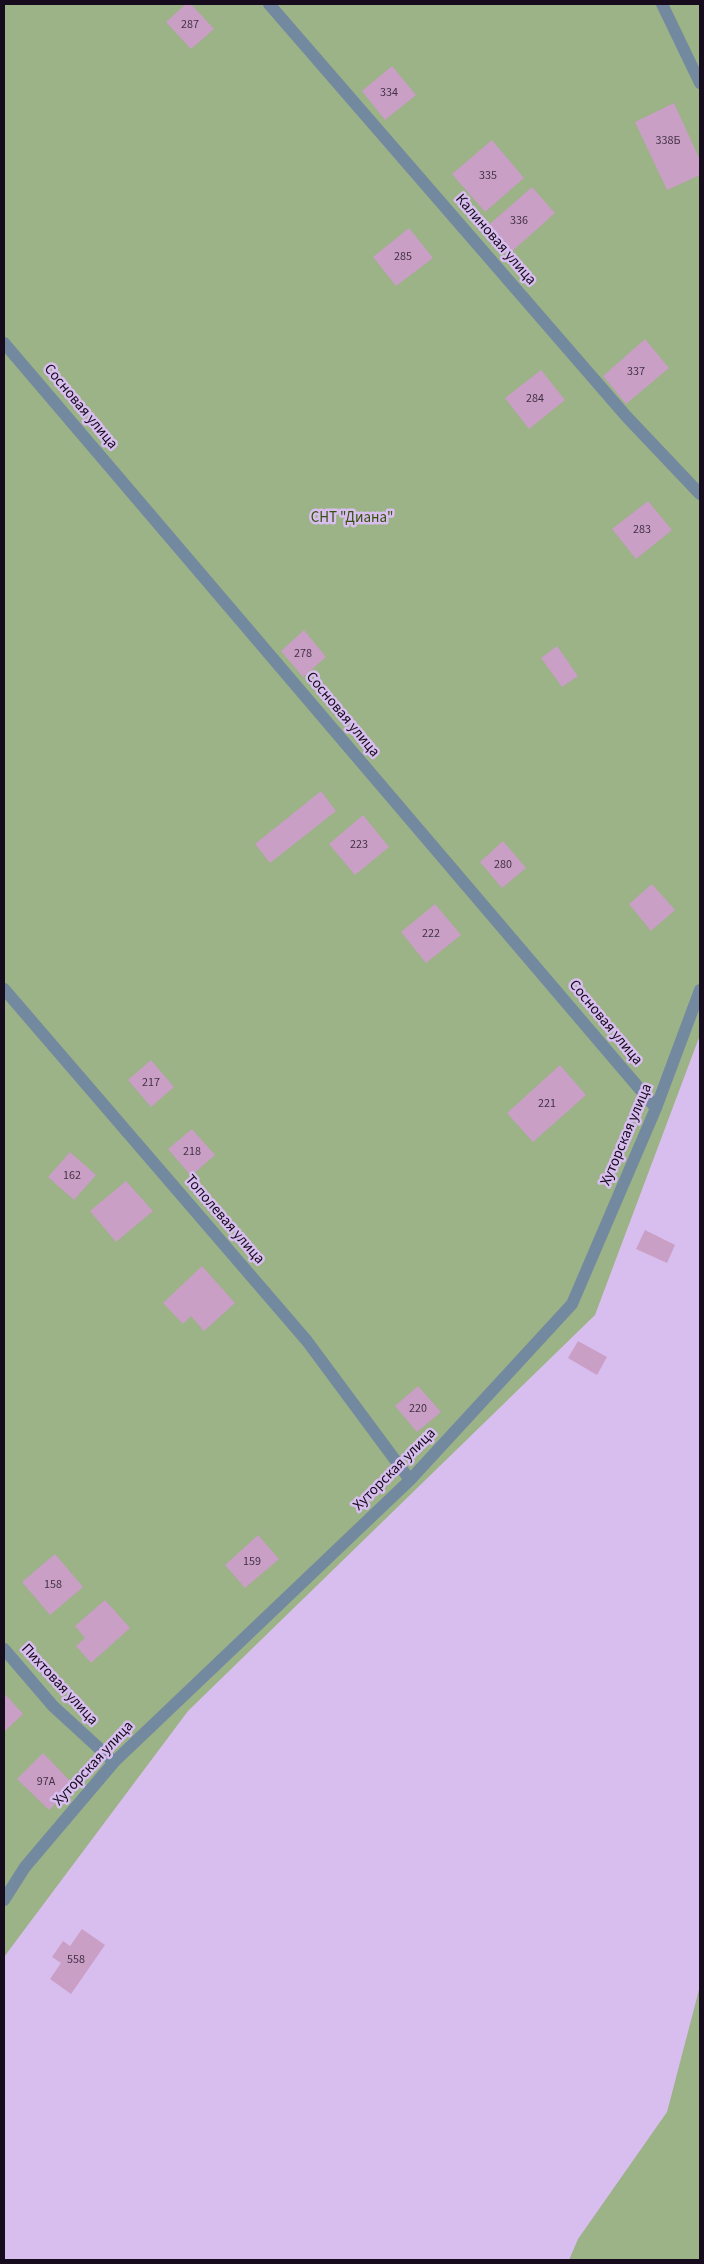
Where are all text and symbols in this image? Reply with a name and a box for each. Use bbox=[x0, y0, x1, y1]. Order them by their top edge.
house number: 287 bbox=[181, 18, 199, 32]
house number: 334 bbox=[380, 86, 398, 100]
house number: 338Б bbox=[656, 134, 680, 148]
house number: 335 bbox=[479, 169, 497, 183]
street label: Калиновая улица bbox=[451, 191, 539, 289]
house number: 336 bbox=[510, 214, 528, 228]
house number: 285 bbox=[394, 250, 412, 264]
street label: Сосновая улица bbox=[39, 361, 121, 453]
house number: 337 bbox=[627, 365, 645, 379]
house number: 284 bbox=[526, 392, 544, 406]
park label: СНТ "Диана" bbox=[311, 510, 393, 528]
house number: 283 bbox=[633, 523, 651, 537]
house number: 278 bbox=[294, 647, 312, 661]
street label: Сосновая улица bbox=[301, 669, 383, 761]
house number: 223 bbox=[350, 838, 368, 852]
house number: 280 bbox=[494, 858, 512, 872]
house number: 222 bbox=[422, 927, 440, 941]
street label: Сосновая улица bbox=[564, 977, 646, 1069]
house number: 217 bbox=[142, 1076, 160, 1090]
street label: Хуторская улица bbox=[597, 1081, 657, 1189]
house number: 221 bbox=[538, 1097, 556, 1111]
house number: 218 bbox=[183, 1145, 201, 1159]
house number: 162 bbox=[63, 1169, 81, 1183]
street label: Тополевая улица bbox=[180, 1172, 268, 1268]
house number: 220 bbox=[409, 1402, 427, 1416]
street label: Хуторская улица bbox=[350, 1425, 440, 1515]
house number: 159 bbox=[243, 1555, 261, 1569]
house number: 158 bbox=[44, 1578, 62, 1592]
street label: Пихтовая улица bbox=[17, 1641, 101, 1729]
street label: Хуторская улица bbox=[50, 1718, 138, 1810]
house number: 97А bbox=[37, 1775, 55, 1789]
house number: 558 bbox=[67, 1953, 85, 1967]

